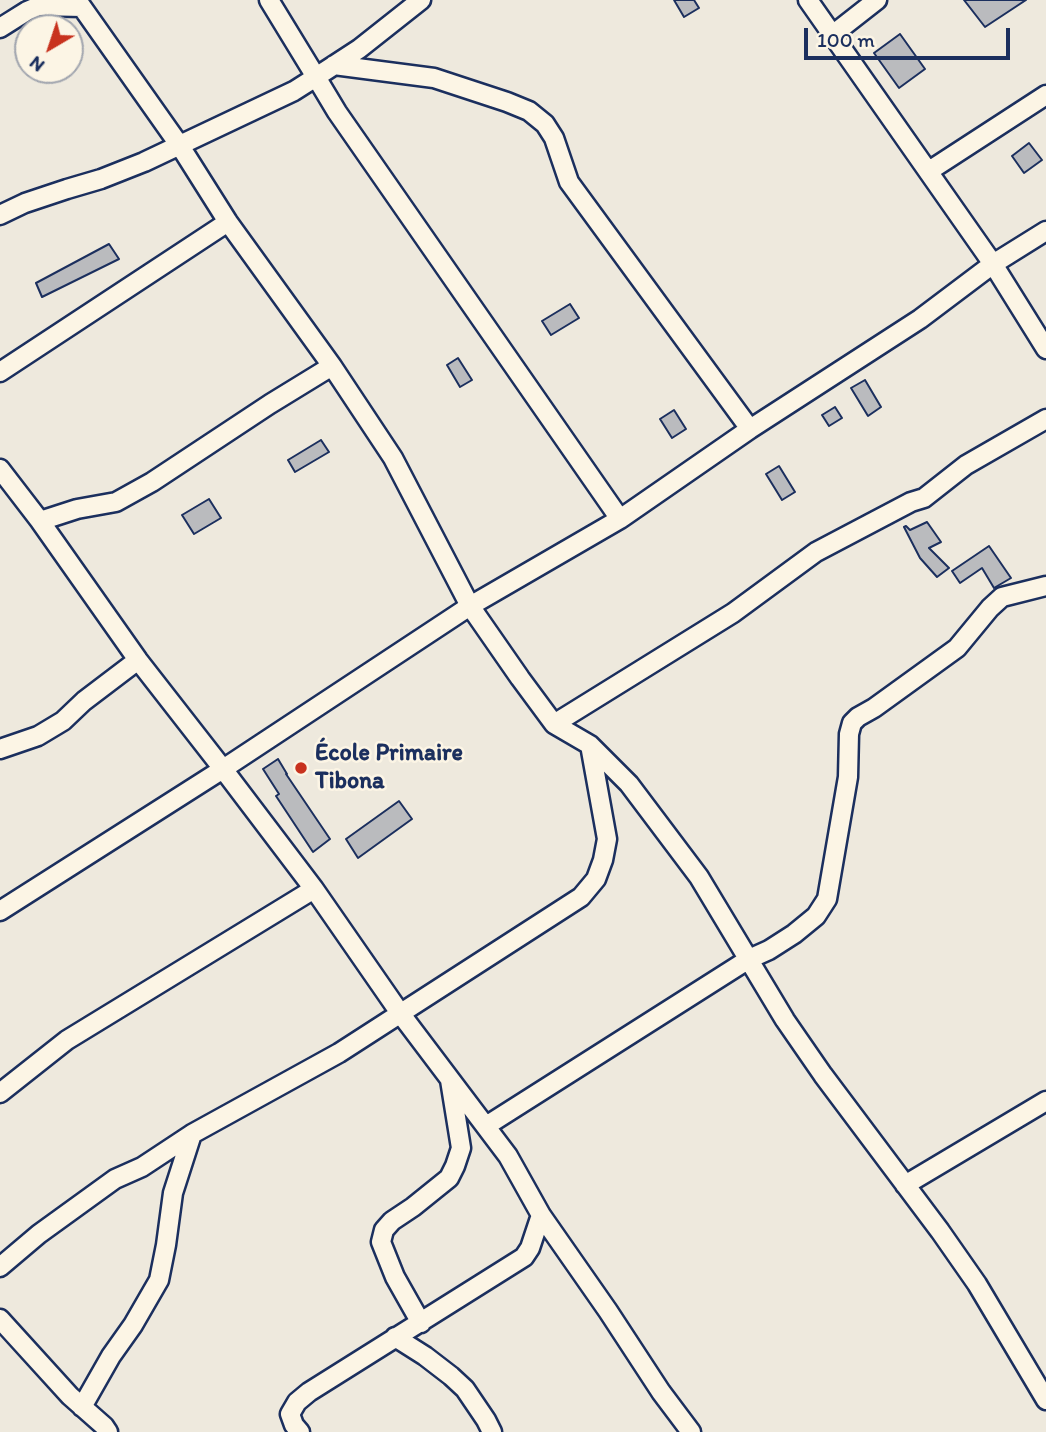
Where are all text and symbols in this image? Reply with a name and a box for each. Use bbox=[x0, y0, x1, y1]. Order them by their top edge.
north arrow bbox=[14, 14, 84, 84]
scale bar bbox=[808, 14, 1014, 58]
text: 100 m bbox=[817, 27, 875, 52]
text: N bbox=[25, 51, 49, 77]
place label: École Primaire Tibona bbox=[315, 740, 463, 796]
marker: École Primaire Tibona bbox=[293, 760, 309, 776]

